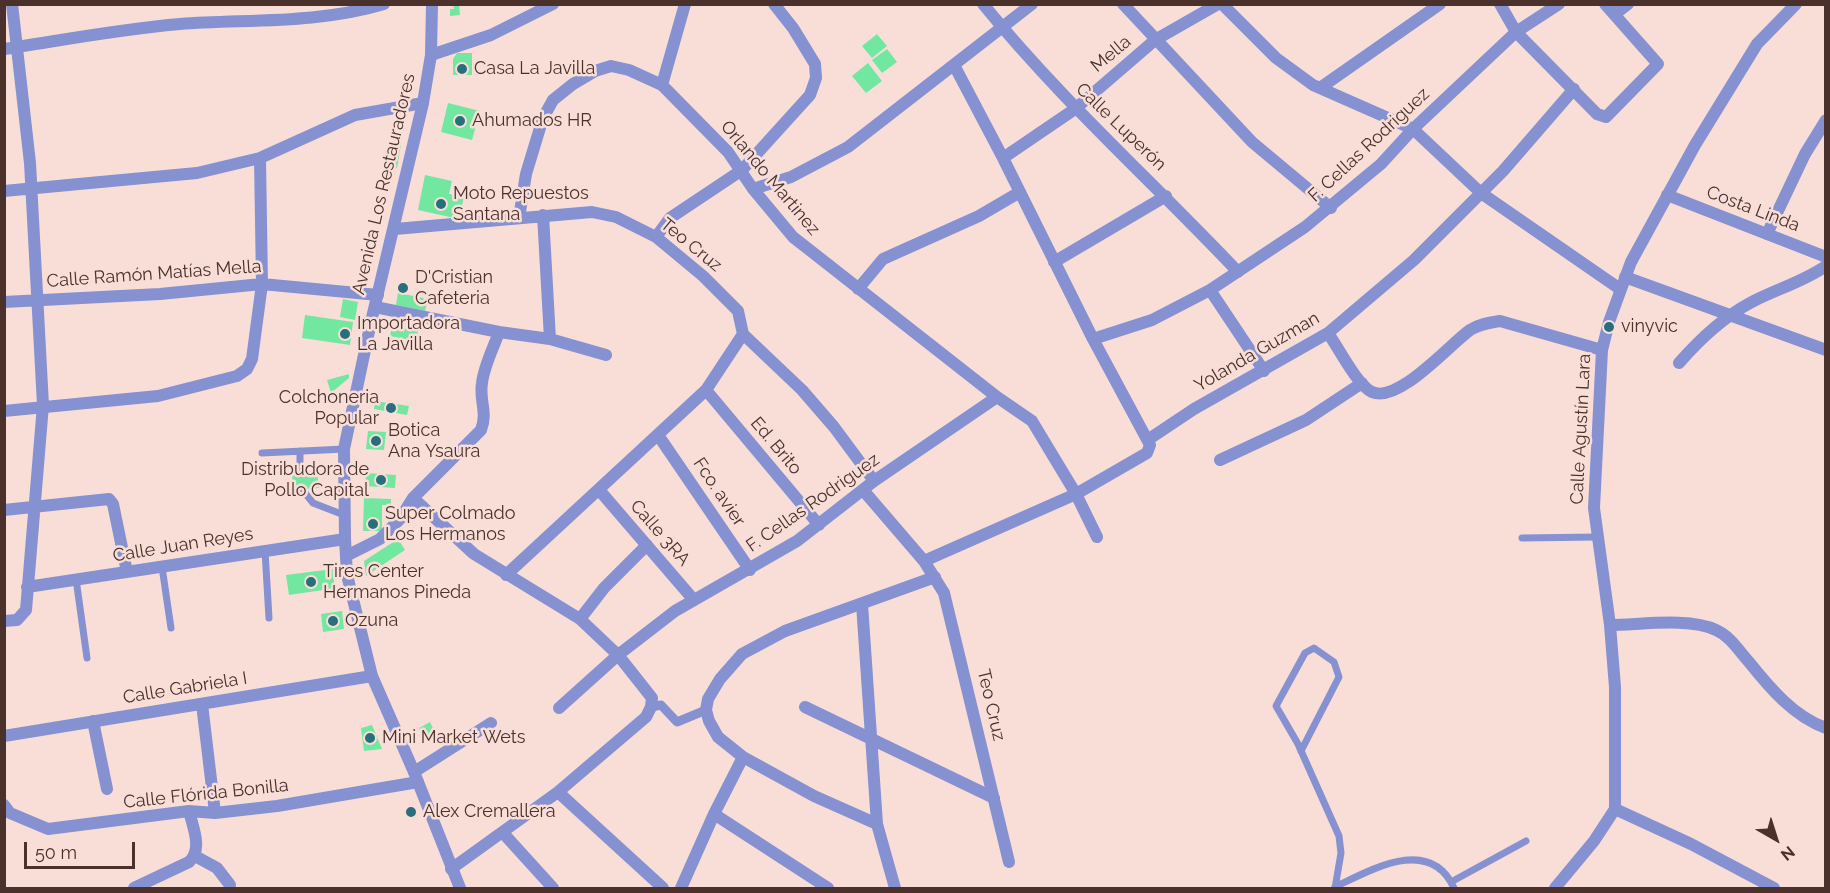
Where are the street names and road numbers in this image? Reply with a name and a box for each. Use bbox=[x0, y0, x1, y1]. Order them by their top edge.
street label: Mella bbox=[1087, 31, 1135, 77]
street label: Avenida Los Restauradores bbox=[348, 71, 420, 297]
street label: Calle Luperón bbox=[1071, 79, 1171, 175]
street label: F. Cellas Rodriguez bbox=[1304, 83, 1434, 207]
street label: Orlando Martinez bbox=[716, 116, 824, 240]
street label: Costa Linda bbox=[1703, 181, 1803, 237]
street label: Teo Cruz bbox=[656, 214, 726, 276]
street label: Calle Ramón Matías Mella bbox=[46, 256, 262, 292]
street label: Yolanda Guzman bbox=[1191, 307, 1323, 397]
street label: Calle Agustín Lara bbox=[1566, 353, 1596, 505]
street label: Ed. Brito bbox=[746, 413, 806, 479]
street label: F. Cellas Rodriguez bbox=[742, 449, 884, 557]
street label: Fco. avier bbox=[688, 454, 750, 530]
street label: Calle 3RA bbox=[625, 496, 695, 570]
street label: Calle Juan Reyes bbox=[111, 523, 255, 567]
street label: Teo Cruz bbox=[972, 667, 1010, 743]
street label: Calle Gabriela I bbox=[121, 668, 249, 708]
street label: Calle Flórida Bonilla bbox=[122, 775, 290, 813]

